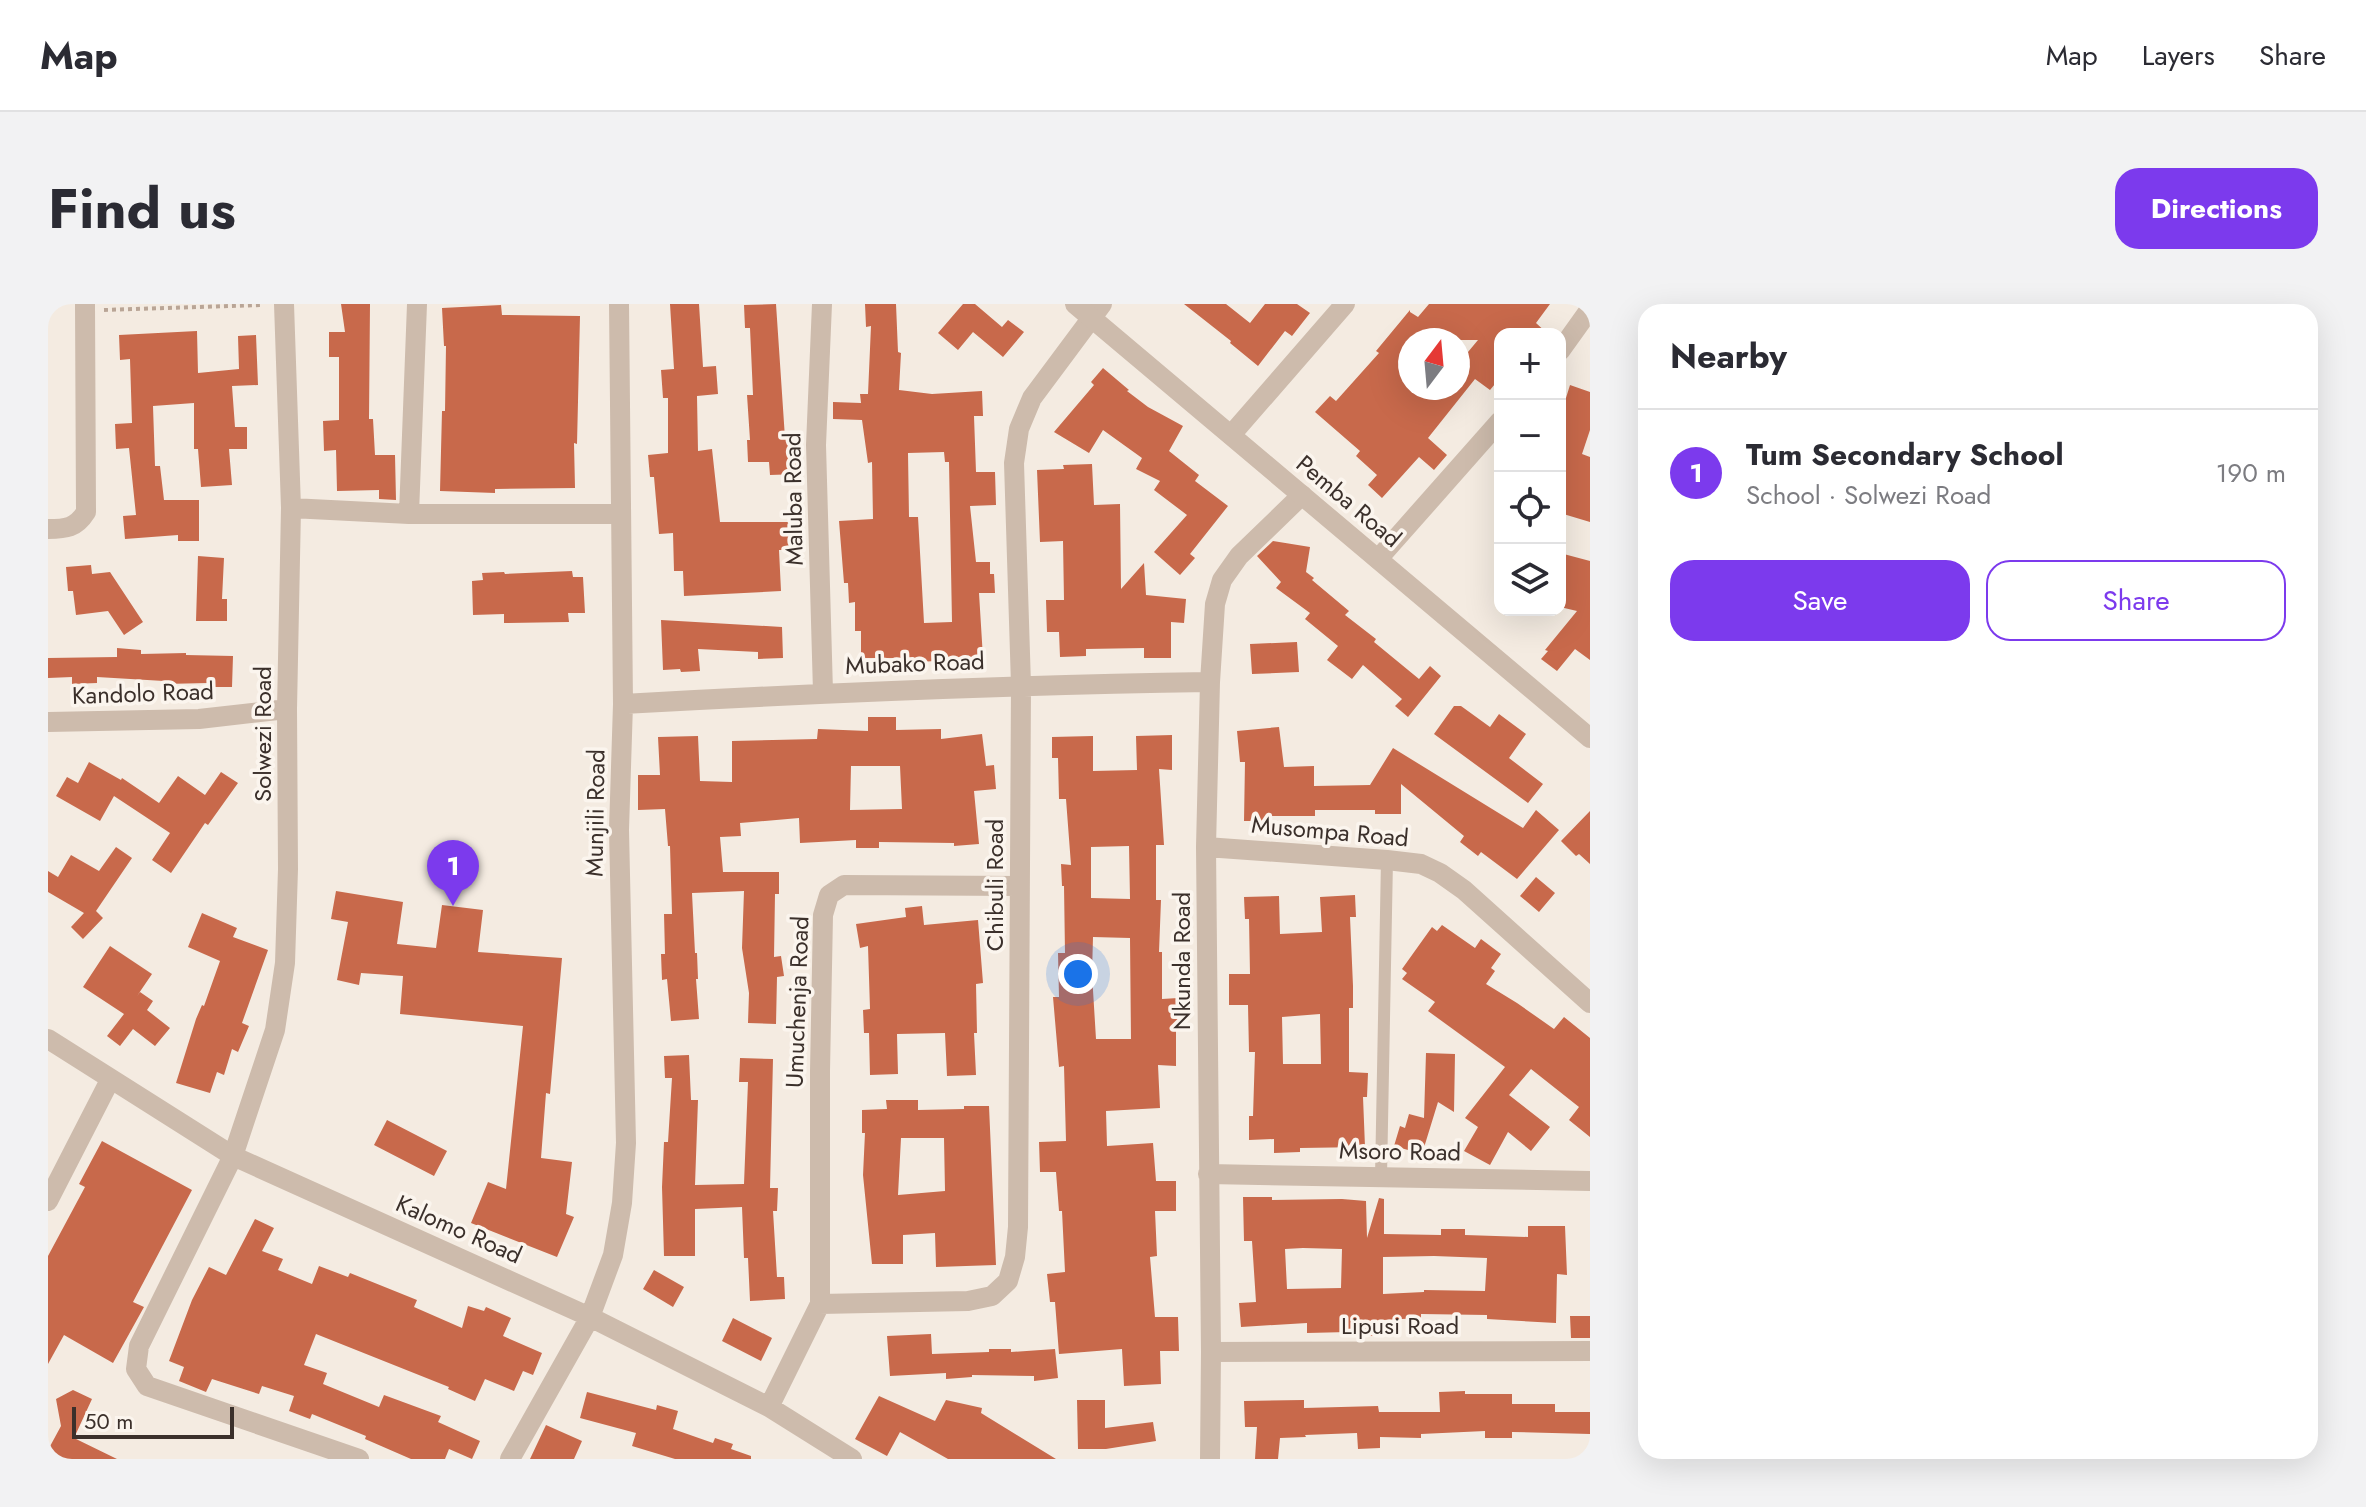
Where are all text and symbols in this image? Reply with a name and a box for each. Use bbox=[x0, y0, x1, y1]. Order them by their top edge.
text: Map bbox=[40, 28, 118, 83]
text: Map bbox=[2046, 35, 2098, 76]
text: Layers bbox=[2142, 35, 2215, 76]
text: Share bbox=[2259, 35, 2326, 76]
text: Find us bbox=[48, 168, 236, 249]
button: Directions bbox=[2115, 168, 2318, 249]
north arrow bbox=[1398, 328, 1470, 400]
map controls bbox=[1494, 328, 1566, 616]
button: + bbox=[1494, 328, 1566, 400]
text: Nearby bbox=[1670, 332, 1787, 381]
button: − bbox=[1494, 400, 1566, 472]
street label: Maluba Road bbox=[774, 432, 812, 566]
text: Tum Secondary School bbox=[1746, 433, 2064, 476]
street label: Pemba Road bbox=[1289, 447, 1409, 555]
text: 1 bbox=[1689, 454, 1703, 492]
text: 190 m bbox=[2216, 454, 2286, 492]
button: locate bbox=[1494, 472, 1566, 544]
text: School · Solwezi Road bbox=[1746, 476, 1991, 514]
button: layers bbox=[1494, 544, 1566, 616]
button: Save bbox=[1670, 560, 1970, 641]
button: Share bbox=[1986, 560, 2286, 641]
street label: Mubako Road bbox=[845, 643, 985, 683]
street label: Solwezi Road bbox=[245, 666, 280, 802]
street label: Kandolo Road bbox=[71, 673, 215, 713]
street label: Munjili Road bbox=[576, 749, 614, 877]
street label: Musompa Road bbox=[1250, 807, 1410, 855]
street label: Chibuli Road bbox=[977, 819, 1012, 951]
pin: 1 bbox=[427, 840, 479, 906]
street label: Nkunda Road bbox=[1164, 892, 1199, 1030]
street label: Umuchenja Road bbox=[777, 915, 817, 1089]
your location bbox=[1058, 954, 1098, 994]
street label: Msoro Road bbox=[1339, 1132, 1461, 1170]
street label: Kalomo Road bbox=[390, 1186, 528, 1272]
street label: Lipusi Road bbox=[1341, 1308, 1459, 1343]
scale bar bbox=[72, 1403, 234, 1439]
text: 50 m bbox=[84, 1405, 133, 1437]

